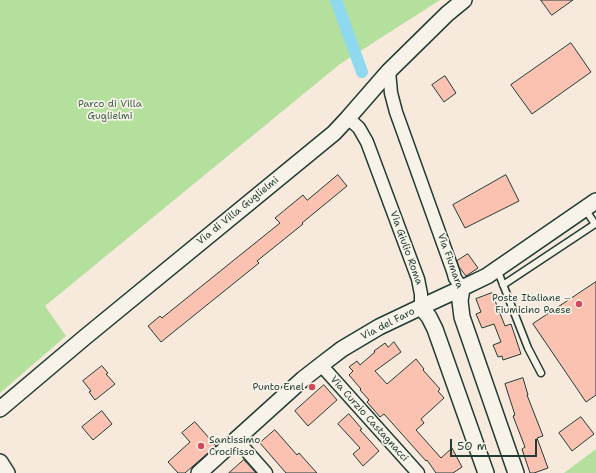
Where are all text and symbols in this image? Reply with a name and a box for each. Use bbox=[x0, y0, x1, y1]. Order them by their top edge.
park label: Parco di Villa Guglielmi bbox=[78, 98, 142, 122]
street label: Via di Villa Guglielmi bbox=[195, 174, 281, 248]
street label: Via Giulio Roma bbox=[387, 209, 425, 287]
street label: Via Fiumara bbox=[434, 232, 466, 290]
place label: Poste Italiane – Fiumicino Paese bbox=[492, 292, 571, 316]
marker: Poste Italiane – Fiumicino Paese bbox=[574, 299, 584, 309]
street label: Via del Faro bbox=[359, 305, 417, 343]
street label: Via Curzio Castagnacci bbox=[327, 374, 411, 464]
place label: Punto Enel bbox=[252, 381, 304, 393]
marker: Punto Enel bbox=[307, 382, 317, 392]
scale bar bbox=[452, 431, 539, 457]
place label: Santissimo Crocifisso bbox=[209, 434, 260, 458]
text: 50 m bbox=[457, 438, 487, 454]
marker: Santissimo Crocifisso bbox=[196, 441, 206, 451]

